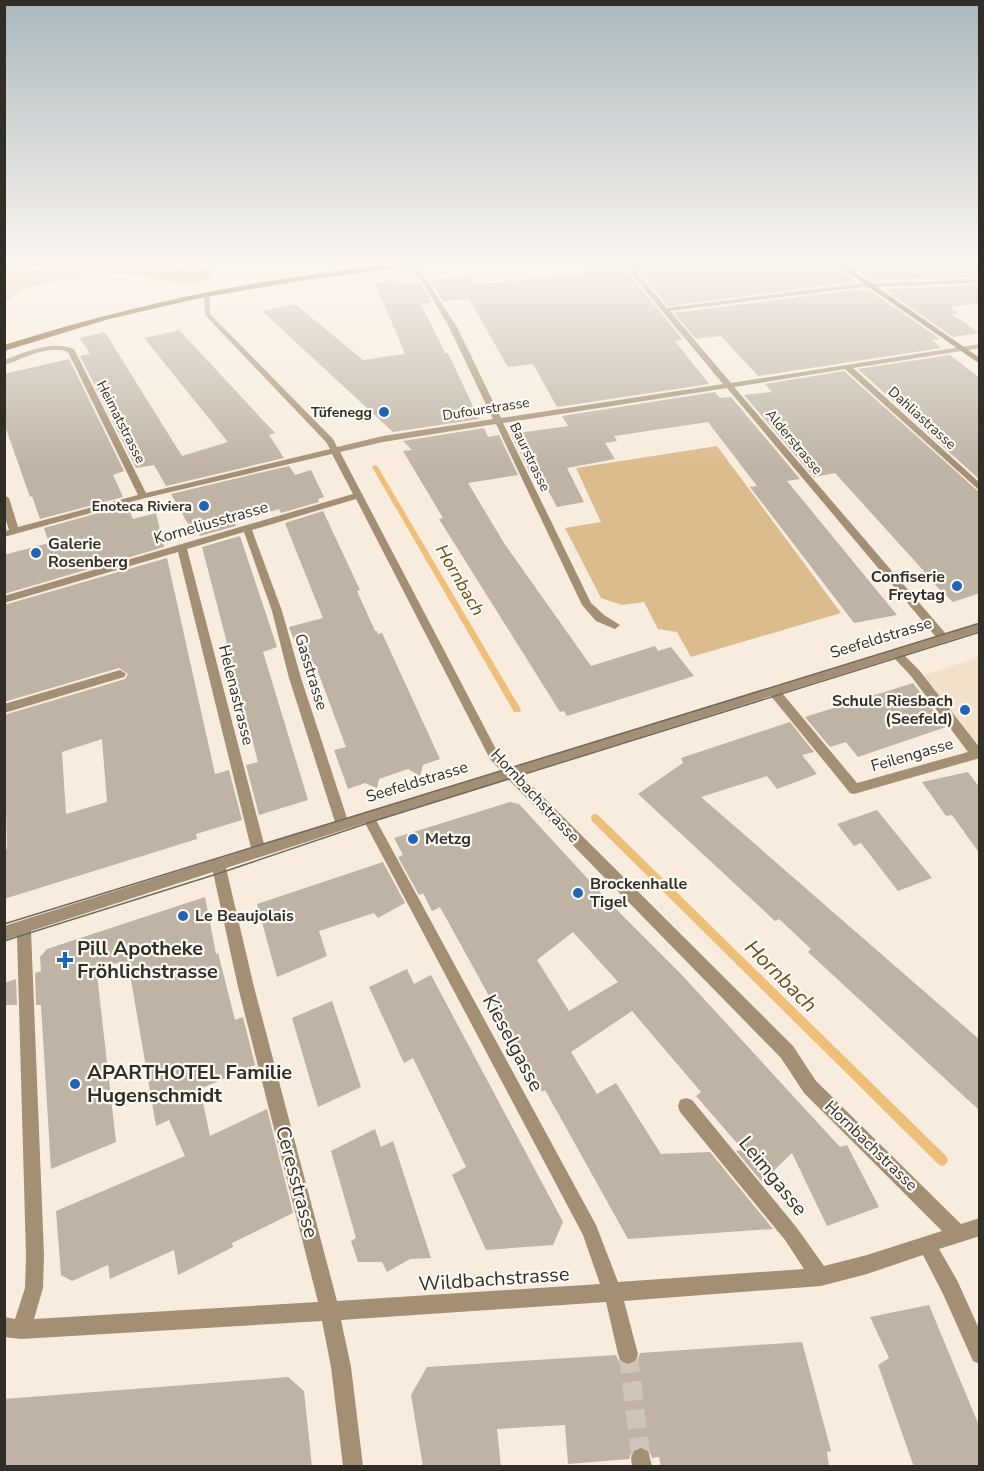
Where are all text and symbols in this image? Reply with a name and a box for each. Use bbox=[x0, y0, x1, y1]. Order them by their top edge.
street label: Heimatstrasse bbox=[92, 377, 150, 467]
street label: Dahliastrasse bbox=[884, 382, 960, 454]
street label: Dufourstrasse bbox=[441, 393, 531, 425]
place label: Tüfenegg bbox=[311, 403, 372, 422]
marker: Tüfenegg bbox=[377, 405, 391, 419]
street label: Alderstrasse bbox=[761, 405, 827, 479]
street label: Baurstrasse bbox=[505, 419, 555, 495]
street label: Korneliusstrasse bbox=[151, 496, 271, 550]
place label: Enoteca Riviera bbox=[92, 497, 192, 516]
marker: Enoteca Riviera bbox=[197, 499, 211, 513]
place label: Galerie Rosenberg bbox=[48, 533, 128, 573]
water label: Hornbach bbox=[430, 540, 490, 620]
marker: Galerie Rosenberg bbox=[29, 546, 43, 560]
place label: Confiserie Freytag bbox=[871, 566, 945, 606]
marker: Confiserie Freytag bbox=[950, 579, 964, 593]
street label: Seefeldstrasse bbox=[827, 612, 935, 664]
street label: Gasstrasse bbox=[289, 631, 333, 713]
street label: Helenastrasse bbox=[213, 643, 259, 747]
place label: Schule Riesbach (Seefeld) bbox=[832, 690, 953, 730]
marker: Schule Riesbach (Seefeld) bbox=[958, 703, 972, 717]
street label: Feilengasse bbox=[868, 733, 956, 777]
street label: Hornbachstrasse bbox=[486, 744, 584, 848]
street label: Seefeldstrasse bbox=[363, 756, 471, 808]
place label: Metzg bbox=[425, 828, 471, 850]
marker: Metzg bbox=[406, 832, 420, 846]
place label: Brockenhalle Tigel bbox=[590, 873, 688, 913]
marker: Brockenhalle Tigel bbox=[571, 886, 585, 900]
place label: Le Beaujolais bbox=[195, 905, 294, 927]
marker: Le Beaujolais bbox=[176, 909, 190, 923]
water label: Hornbach bbox=[739, 934, 823, 1018]
place label: Pill Apotheke Fröhlichstrasse bbox=[77, 935, 218, 985]
marker: Pill Apotheke Fröhlichstrasse bbox=[58, 953, 72, 967]
street label: Kieselgasse bbox=[476, 990, 550, 1096]
place label: APARTHOTEL Familie Hugenschmidt bbox=[87, 1059, 292, 1109]
marker: APARTHOTEL Familie Hugenschmidt bbox=[68, 1077, 82, 1091]
street label: Hornbachstrasse bbox=[820, 1096, 922, 1196]
street label: Ceresstrasse bbox=[269, 1123, 325, 1241]
street label: Leimgasse bbox=[732, 1130, 814, 1222]
street label: Wildbachstrasse bbox=[418, 1260, 570, 1298]

